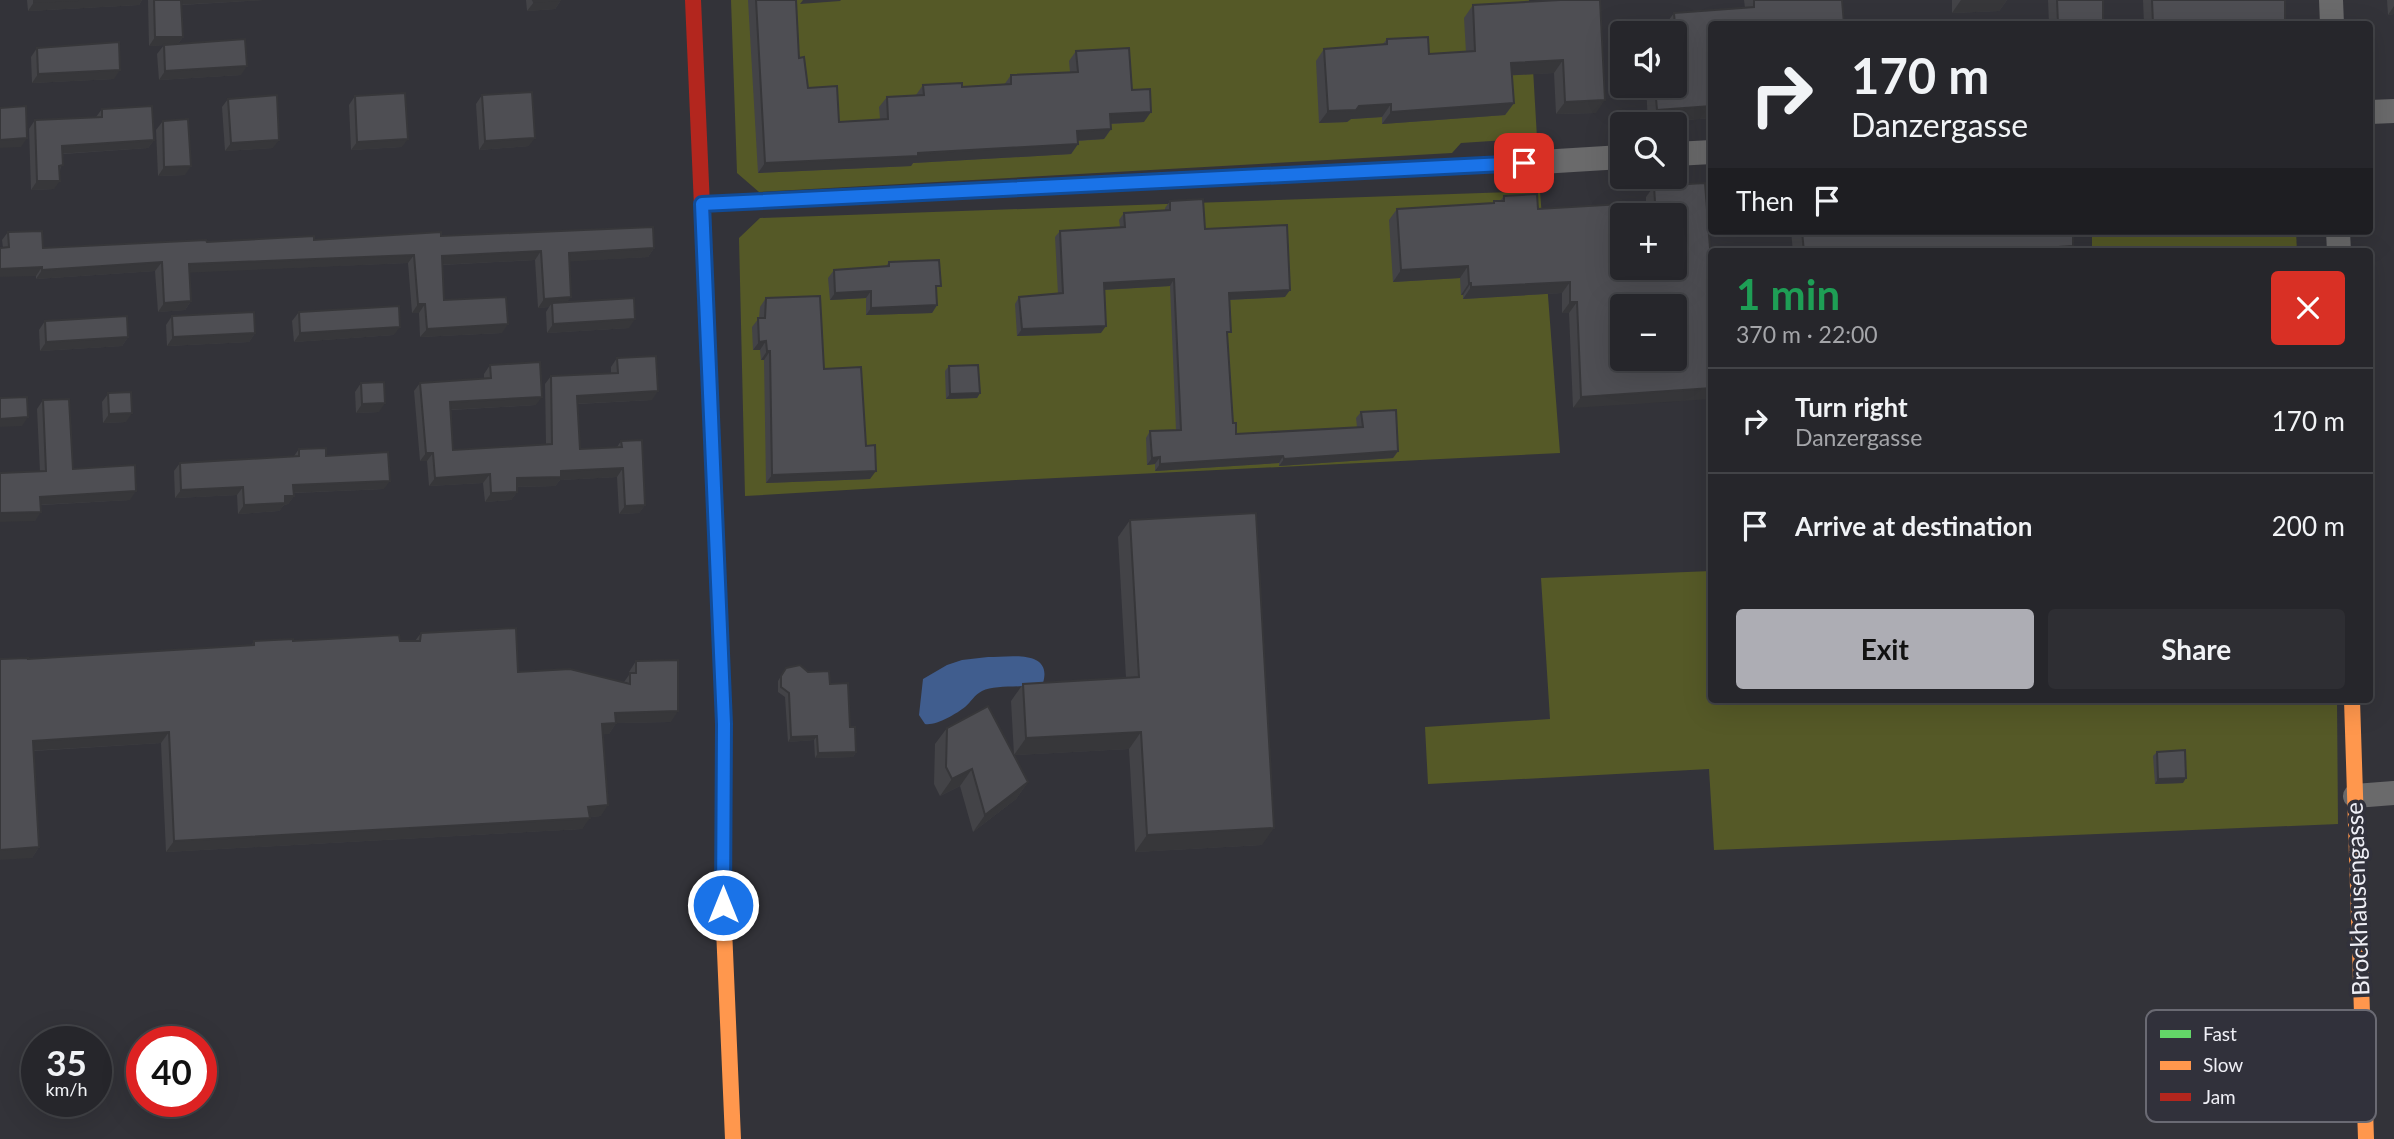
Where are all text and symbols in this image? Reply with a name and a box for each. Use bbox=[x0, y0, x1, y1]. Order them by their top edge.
map controls bbox=[1610, 21, 1687, 371]
button: sound bbox=[1610, 21, 1687, 98]
text: 170 m bbox=[1851, 46, 1989, 104]
icon: right bbox=[1736, 49, 1827, 140]
text: Danzergasse bbox=[1851, 105, 2028, 144]
button: search bbox=[1610, 112, 1687, 189]
pin bbox=[1494, 133, 1554, 193]
icon: arrive bbox=[1505, 144, 1543, 182]
icon: arrive bbox=[1808, 182, 1846, 220]
text: Then bbox=[1736, 185, 1794, 217]
button: + bbox=[1610, 203, 1687, 280]
text: 1 min bbox=[1736, 269, 1840, 319]
button: close bbox=[2271, 271, 2345, 345]
button: − bbox=[1610, 294, 1687, 371]
text: 370 m · 22:00 bbox=[1736, 320, 1878, 348]
text: Turn right bbox=[1795, 391, 1908, 423]
icon: right bbox=[1736, 402, 1774, 440]
text: 170 m bbox=[2272, 405, 2345, 437]
text: Danzergasse bbox=[1795, 423, 1922, 451]
icon: arrive bbox=[1736, 507, 1774, 545]
text: Arrive at destination bbox=[1795, 510, 2032, 542]
text: 200 m bbox=[2272, 510, 2345, 542]
button: Exit bbox=[1736, 609, 2034, 689]
button: Share bbox=[2048, 609, 2345, 689]
street label: Brockhausengasse bbox=[2339, 802, 2374, 996]
position arrow bbox=[686, 868, 760, 942]
legend bbox=[2146, 1010, 2376, 1122]
text: Fast bbox=[2203, 1022, 2237, 1045]
speed limit sign: 40 bbox=[126, 1026, 217, 1117]
text: 35 bbox=[46, 1041, 87, 1083]
text: Slow bbox=[2203, 1053, 2243, 1076]
text: km/h bbox=[45, 1078, 88, 1100]
text: Jam bbox=[2203, 1085, 2236, 1108]

